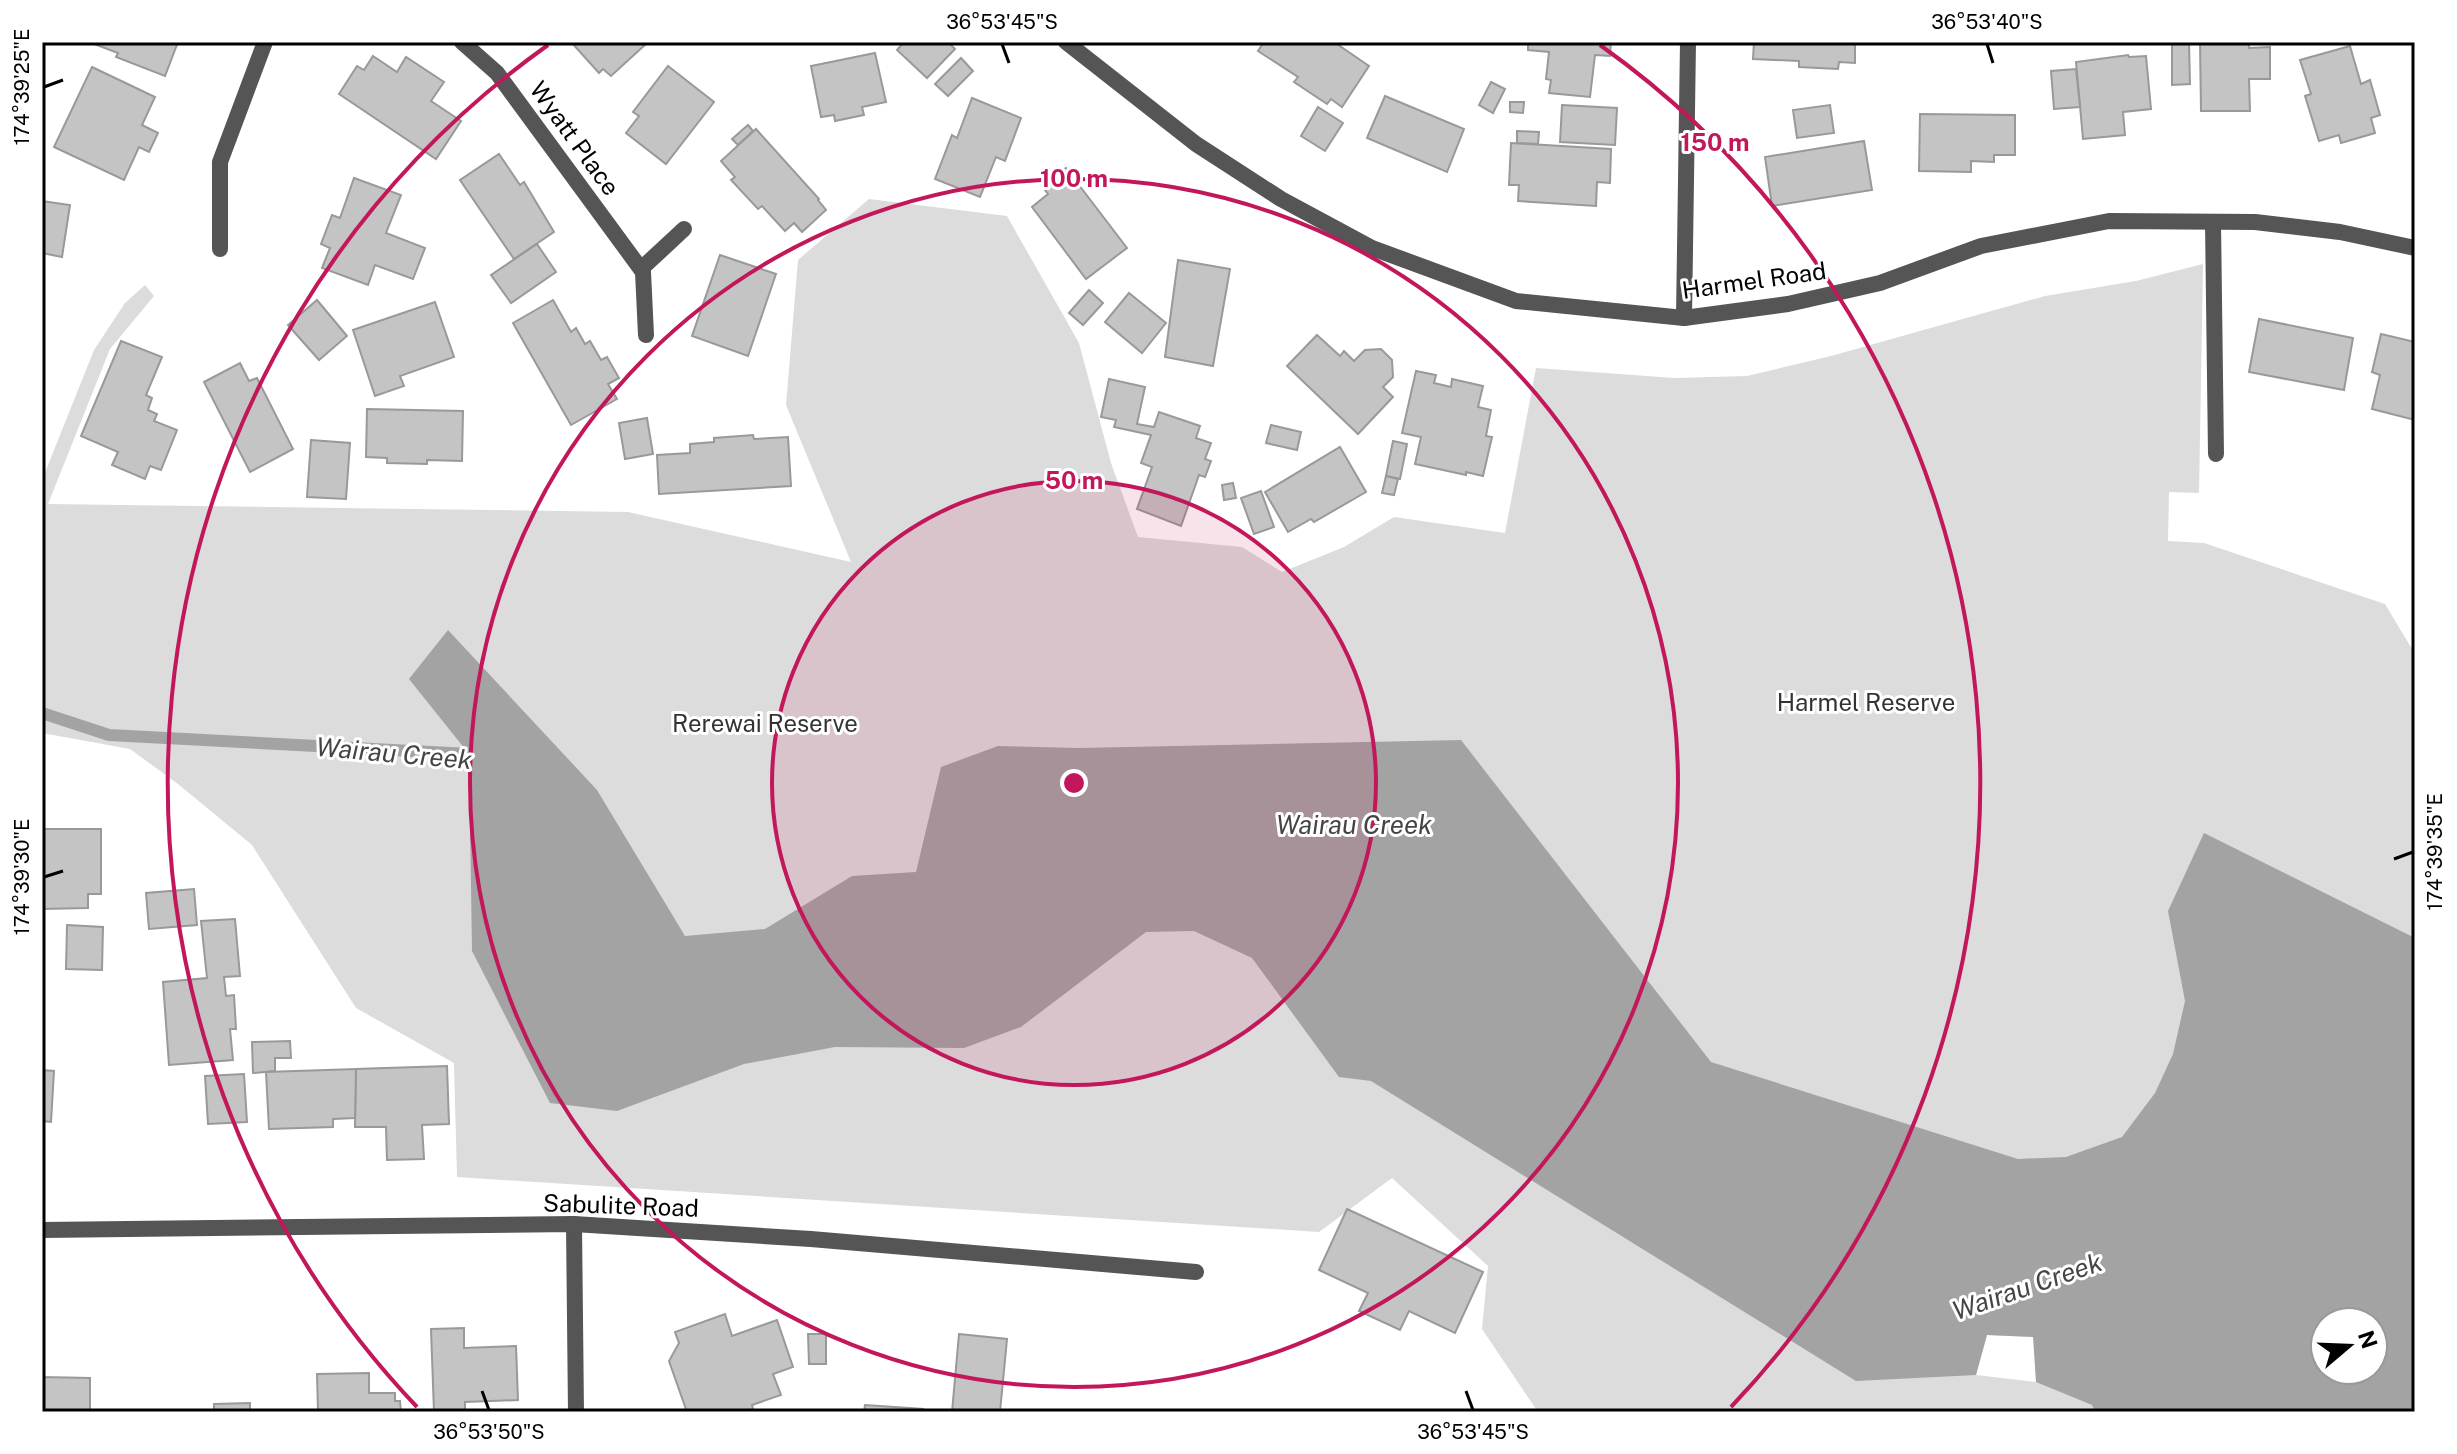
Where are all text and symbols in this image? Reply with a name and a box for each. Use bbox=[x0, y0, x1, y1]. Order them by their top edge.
text: 36°53'45"S bbox=[946, 10, 1058, 34]
text: 36°53'40"S bbox=[1931, 10, 2043, 34]
text: 174°39'25"E bbox=[10, 28, 34, 146]
street label: Wyatt Place bbox=[524, 76, 626, 200]
text: 150 m bbox=[1681, 128, 1749, 156]
text: 100 m bbox=[1040, 164, 1108, 192]
street label: Harmel Road bbox=[1680, 256, 1828, 304]
text: 50 m bbox=[1045, 466, 1103, 494]
park label: Harmel Reserve bbox=[1777, 688, 1955, 716]
park label: Rerewai Reserve bbox=[672, 709, 858, 737]
water label: Wairau Creek bbox=[315, 731, 473, 775]
centre of rings bbox=[1060, 769, 1088, 797]
text: 174°39'35"E bbox=[2423, 793, 2447, 911]
water label: Wairau Creek bbox=[1276, 809, 1432, 840]
text: 174°39'30"E bbox=[10, 818, 34, 936]
street label: Sabulite Road bbox=[543, 1188, 699, 1222]
water label: Wairau Creek bbox=[1948, 1246, 2106, 1326]
north arrow bbox=[2309, 1306, 2389, 1386]
text: N bbox=[2353, 1327, 2383, 1352]
text: 36°53'50"S bbox=[433, 1420, 545, 1444]
text: 36°53'45"S bbox=[1417, 1420, 1529, 1444]

